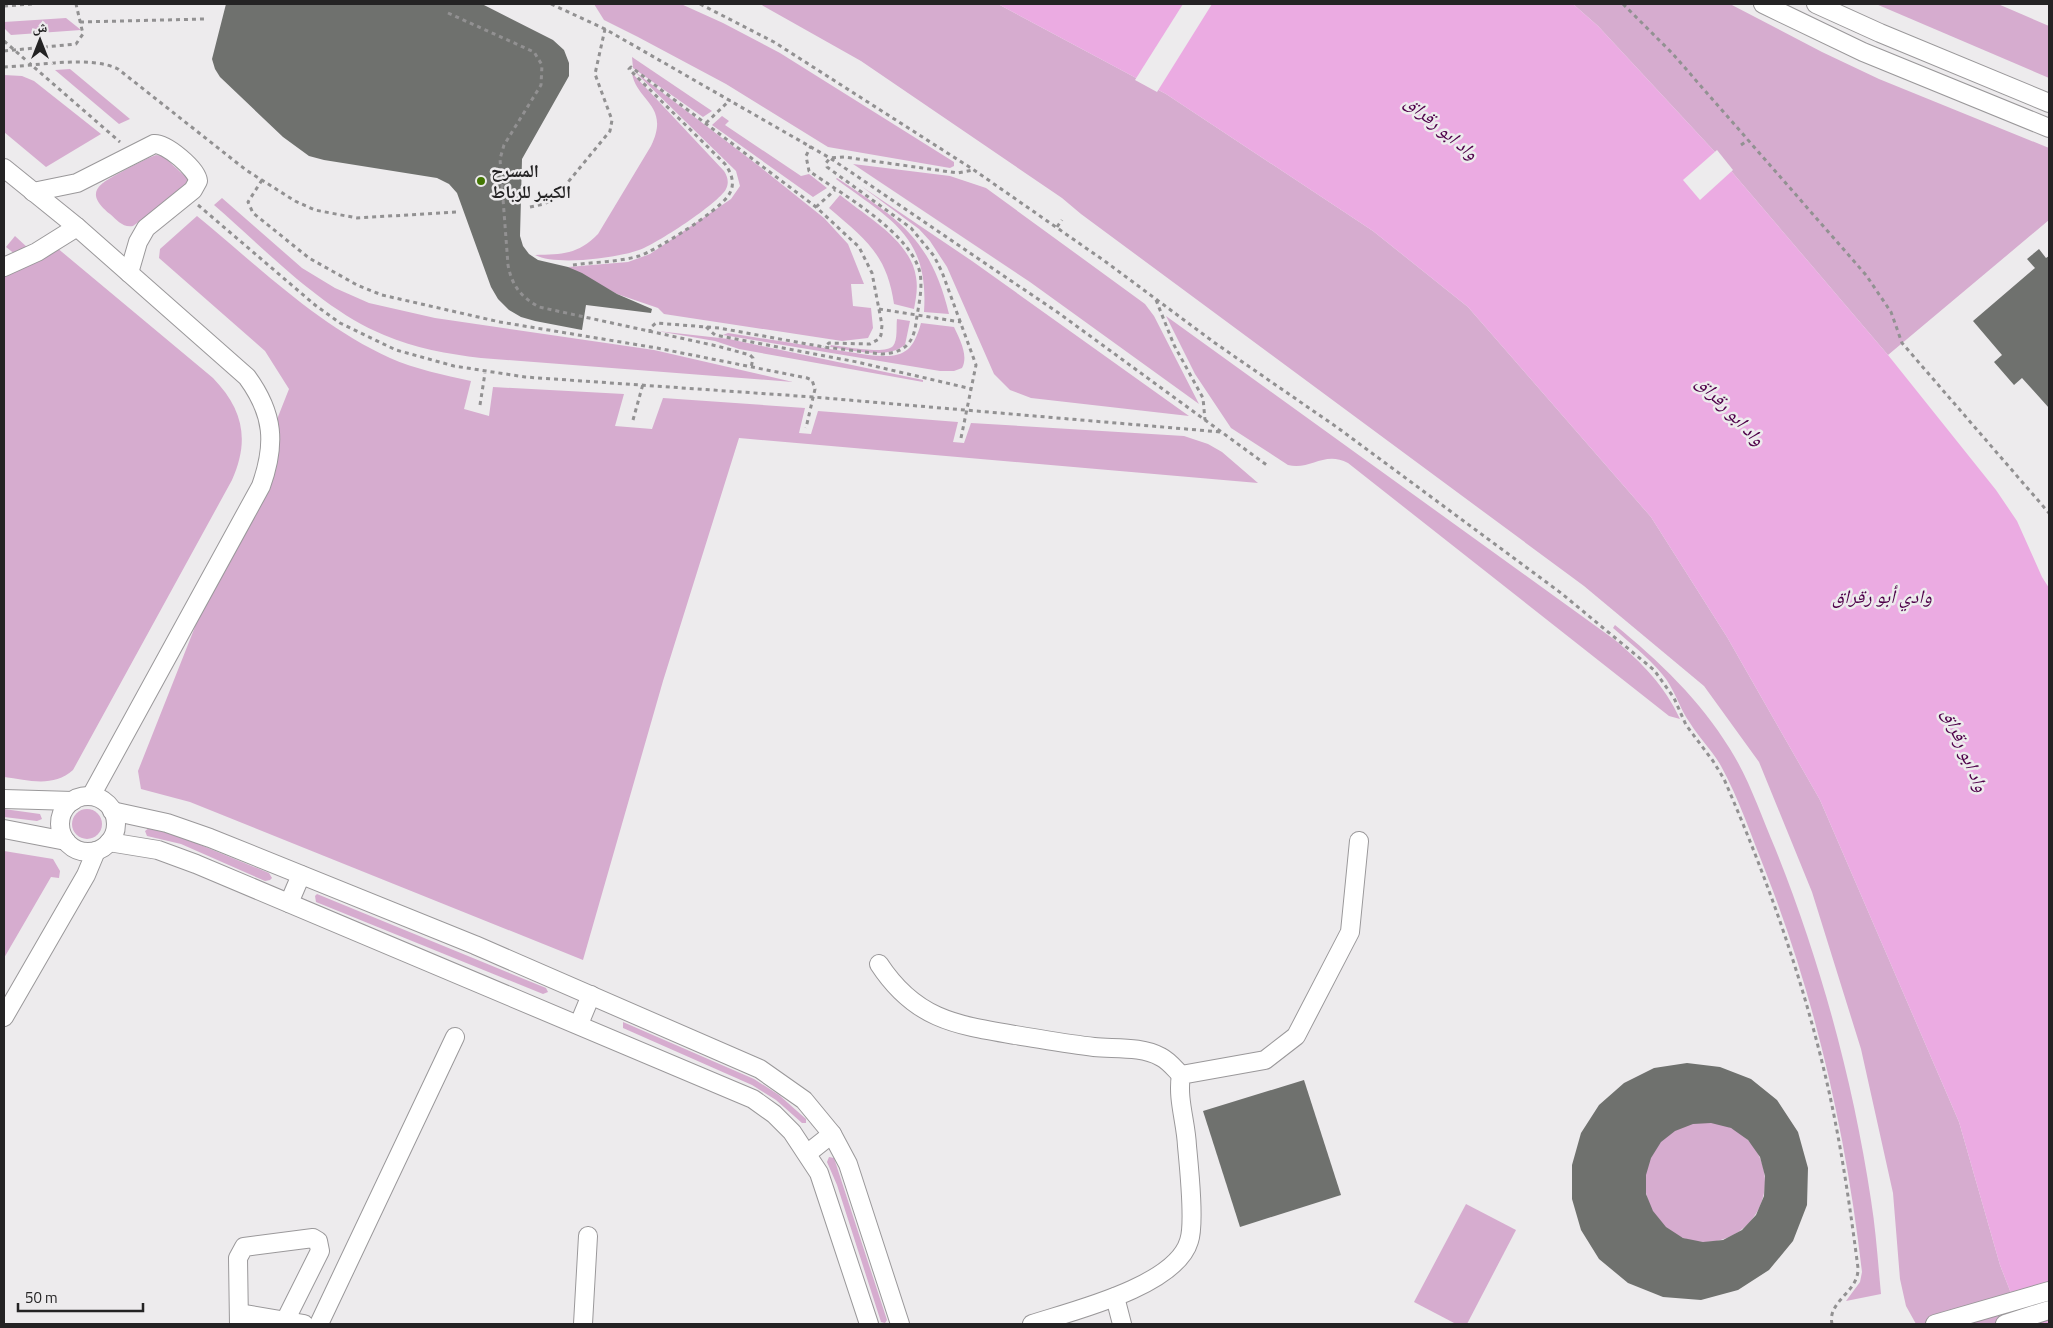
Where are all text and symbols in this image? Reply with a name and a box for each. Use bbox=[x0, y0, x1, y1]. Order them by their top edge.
north arrow bbox=[15, 15, 65, 65]
text: ش bbox=[33, 16, 48, 37]
water label: واد ابو رقراق bbox=[1399, 87, 1485, 166]
place label: المسرح الكبير للرباط bbox=[491, 157, 571, 205]
marker: المسرح الكبير للرباط bbox=[475, 175, 487, 187]
water label: واد ابو رقراق bbox=[1690, 368, 1772, 451]
water label: وادي أبو رقراق bbox=[1832, 581, 1932, 612]
water label: واد ابو رقراق bbox=[1936, 704, 1997, 796]
scale bar bbox=[18, 1280, 142, 1312]
text: 50 m bbox=[25, 1286, 58, 1309]

